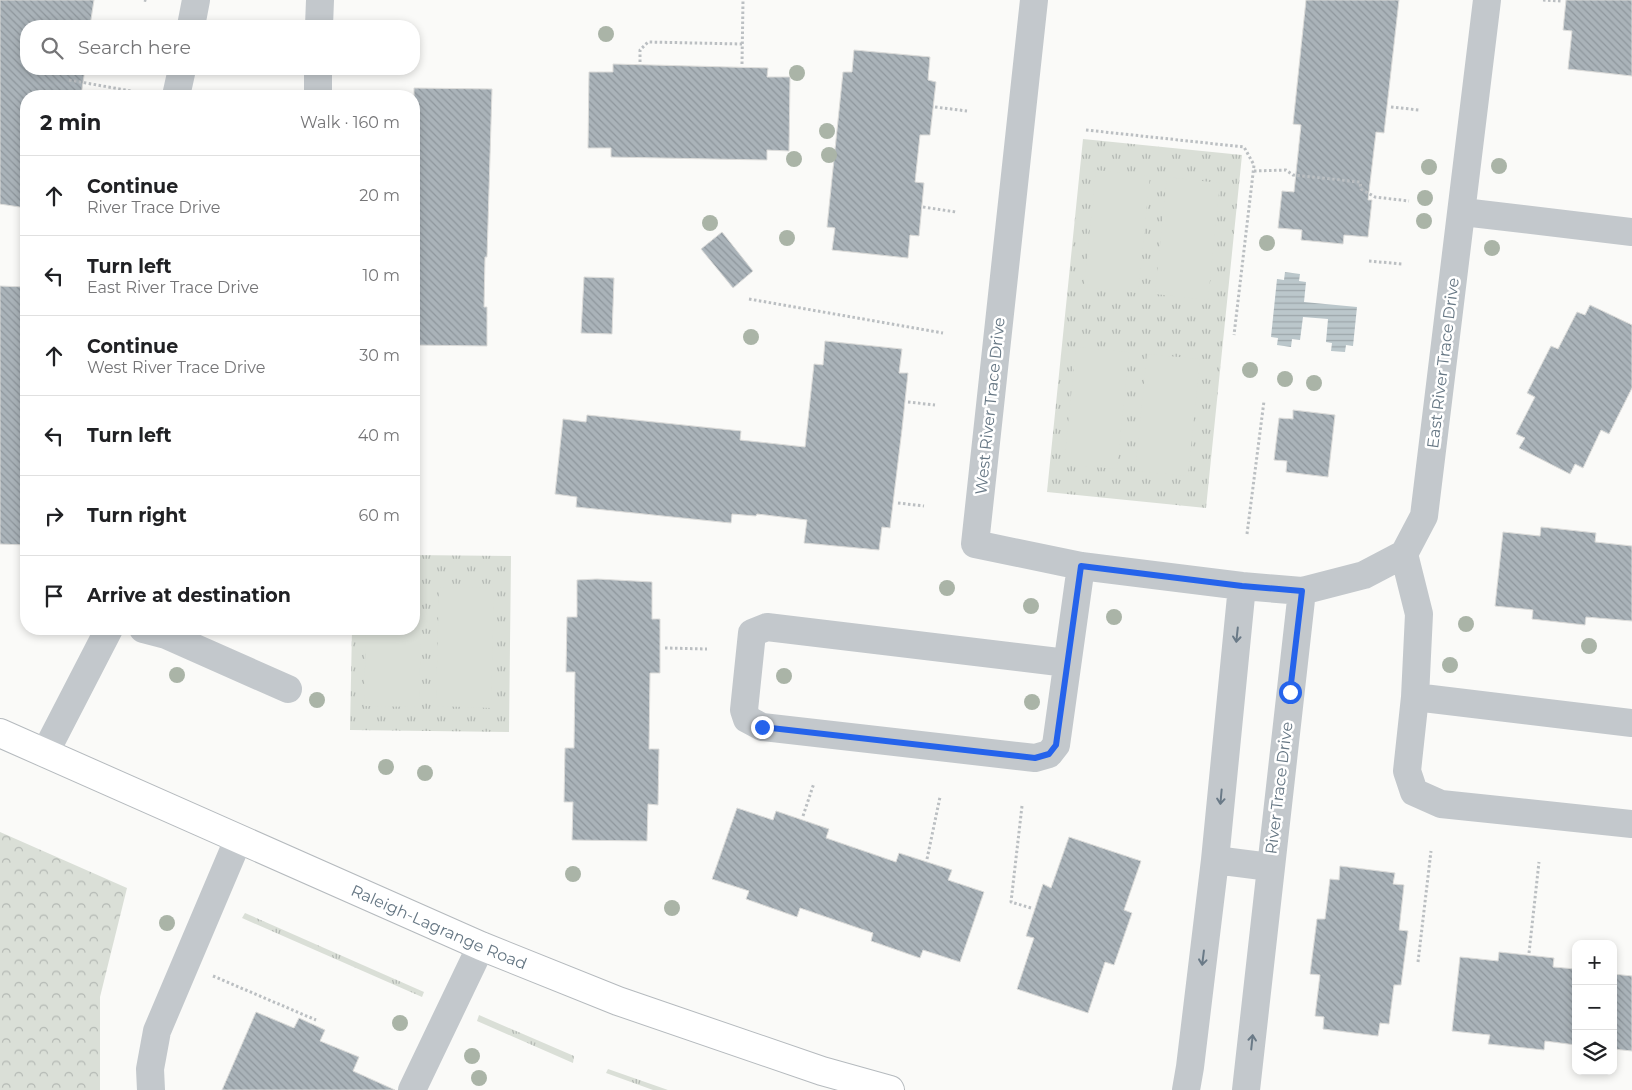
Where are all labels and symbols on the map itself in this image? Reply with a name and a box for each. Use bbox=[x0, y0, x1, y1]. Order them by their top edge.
street label: East River Trace Drive bbox=[1423, 277, 1463, 449]
street label: West River Trace Drive bbox=[971, 316, 1009, 496]
one-way arrow bbox=[1232, 627, 1242, 643]
route start bbox=[1279, 681, 1302, 704]
route end bbox=[751, 716, 774, 739]
street label: River Trace Drive bbox=[1261, 721, 1297, 855]
one-way arrow bbox=[1216, 788, 1225, 804]
street label: Raleigh-Lagrange Road bbox=[348, 880, 530, 973]
one-way arrow bbox=[1198, 950, 1208, 966]
one-way arrow bbox=[1247, 1034, 1256, 1050]

